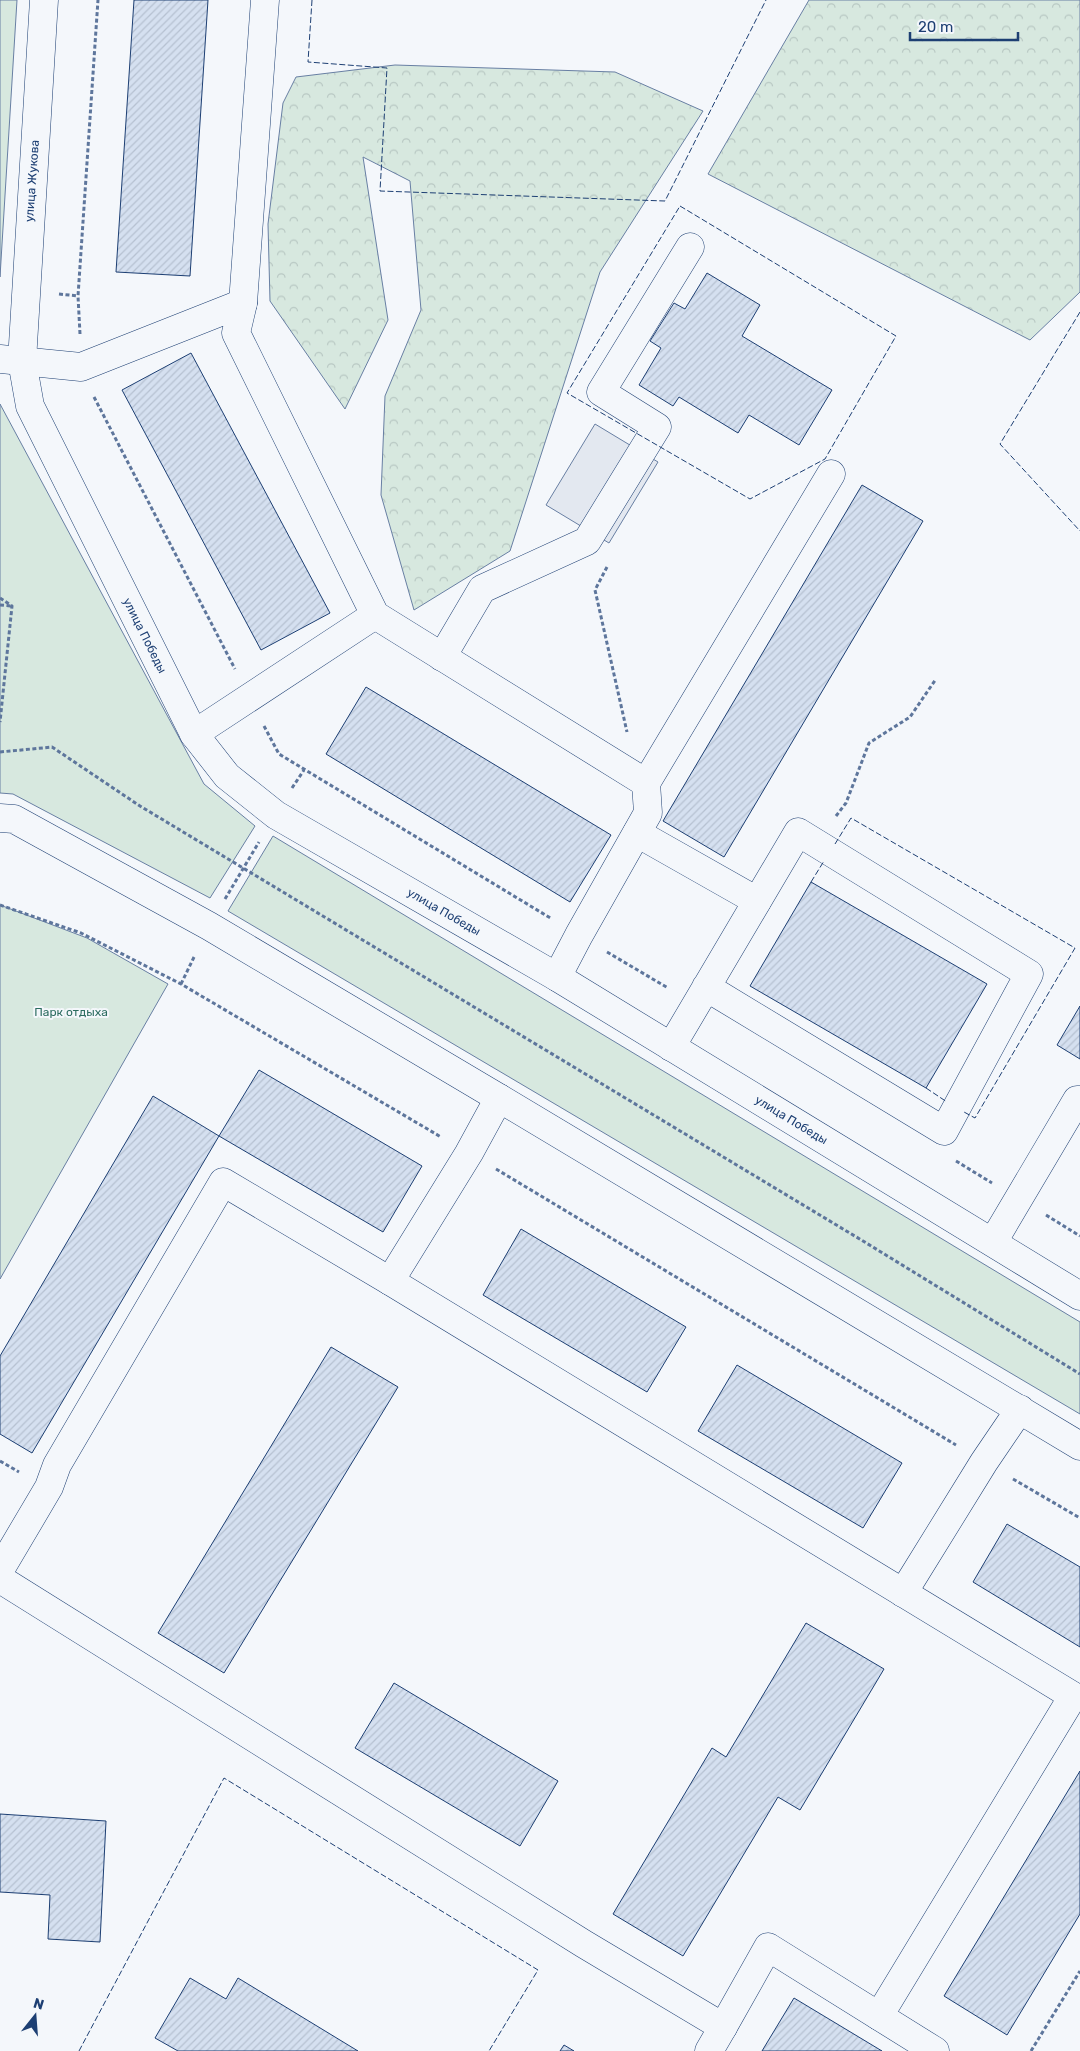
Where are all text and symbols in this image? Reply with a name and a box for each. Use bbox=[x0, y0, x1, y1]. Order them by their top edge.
scale bar bbox=[910, 10, 1018, 42]
text: 20 m bbox=[918, 18, 953, 36]
street label: улица Жукова bbox=[22, 139, 42, 223]
street label: улица Победы bbox=[120, 596, 169, 676]
street label: улица Победы bbox=[405, 885, 483, 938]
park label: Парк отдыха bbox=[34, 1005, 108, 1019]
street label: улица Победы bbox=[753, 1093, 830, 1147]
north arrow bbox=[10, 1991, 60, 2041]
text: N bbox=[31, 1994, 46, 2014]

